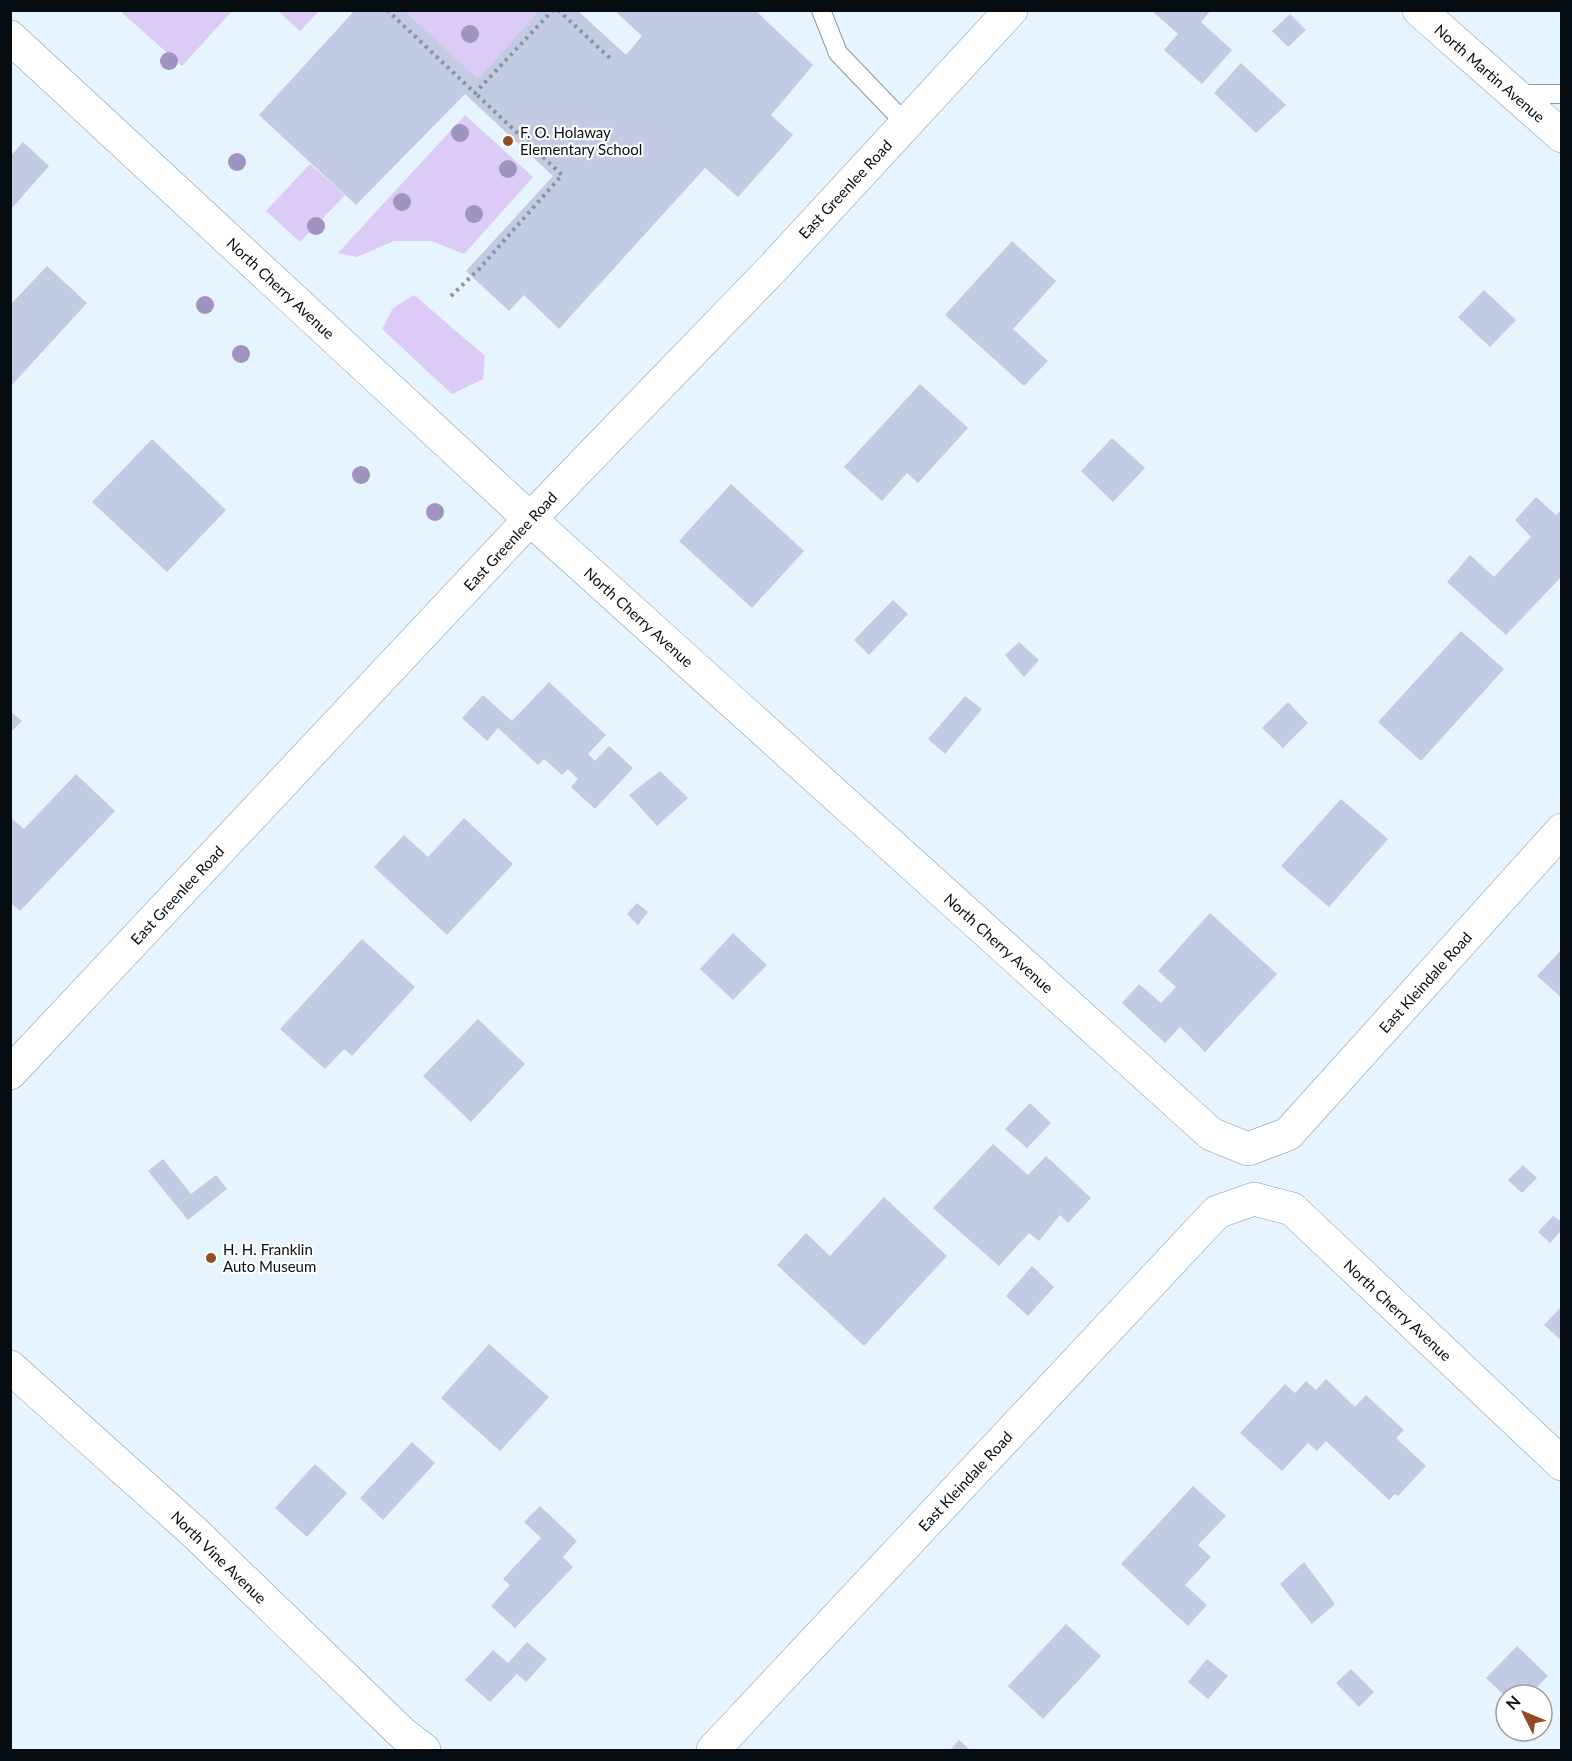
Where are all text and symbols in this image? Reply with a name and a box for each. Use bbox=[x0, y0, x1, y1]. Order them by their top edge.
street label: North Martin Avenue bbox=[1431, 20, 1549, 126]
place label: F. O. Holaway Elementary School bbox=[520, 123, 642, 158]
marker: F. O. Holaway Elementary School bbox=[501, 134, 515, 148]
street label: East Greenlee Road bbox=[795, 136, 895, 242]
street label: North Cherry Avenue bbox=[224, 234, 339, 342]
street label: East Greenlee Road bbox=[460, 488, 560, 594]
street label: North Cherry Avenue bbox=[581, 563, 697, 671]
street label: East Greenlee Road bbox=[127, 842, 227, 948]
street label: North Cherry Avenue bbox=[941, 889, 1057, 997]
street label: East Kleindale Road bbox=[1375, 928, 1475, 1036]
place label: H. H. Franklin Auto Museum bbox=[223, 1240, 316, 1275]
marker: H. H. Franklin Auto Museum bbox=[204, 1251, 218, 1265]
street label: North Cherry Avenue bbox=[1341, 1256, 1456, 1364]
street label: East Kleindale Road bbox=[914, 1427, 1016, 1535]
street label: North Vine Avenue bbox=[168, 1507, 270, 1607]
north arrow bbox=[1494, 1683, 1554, 1743]
text: N bbox=[1502, 1691, 1524, 1713]

